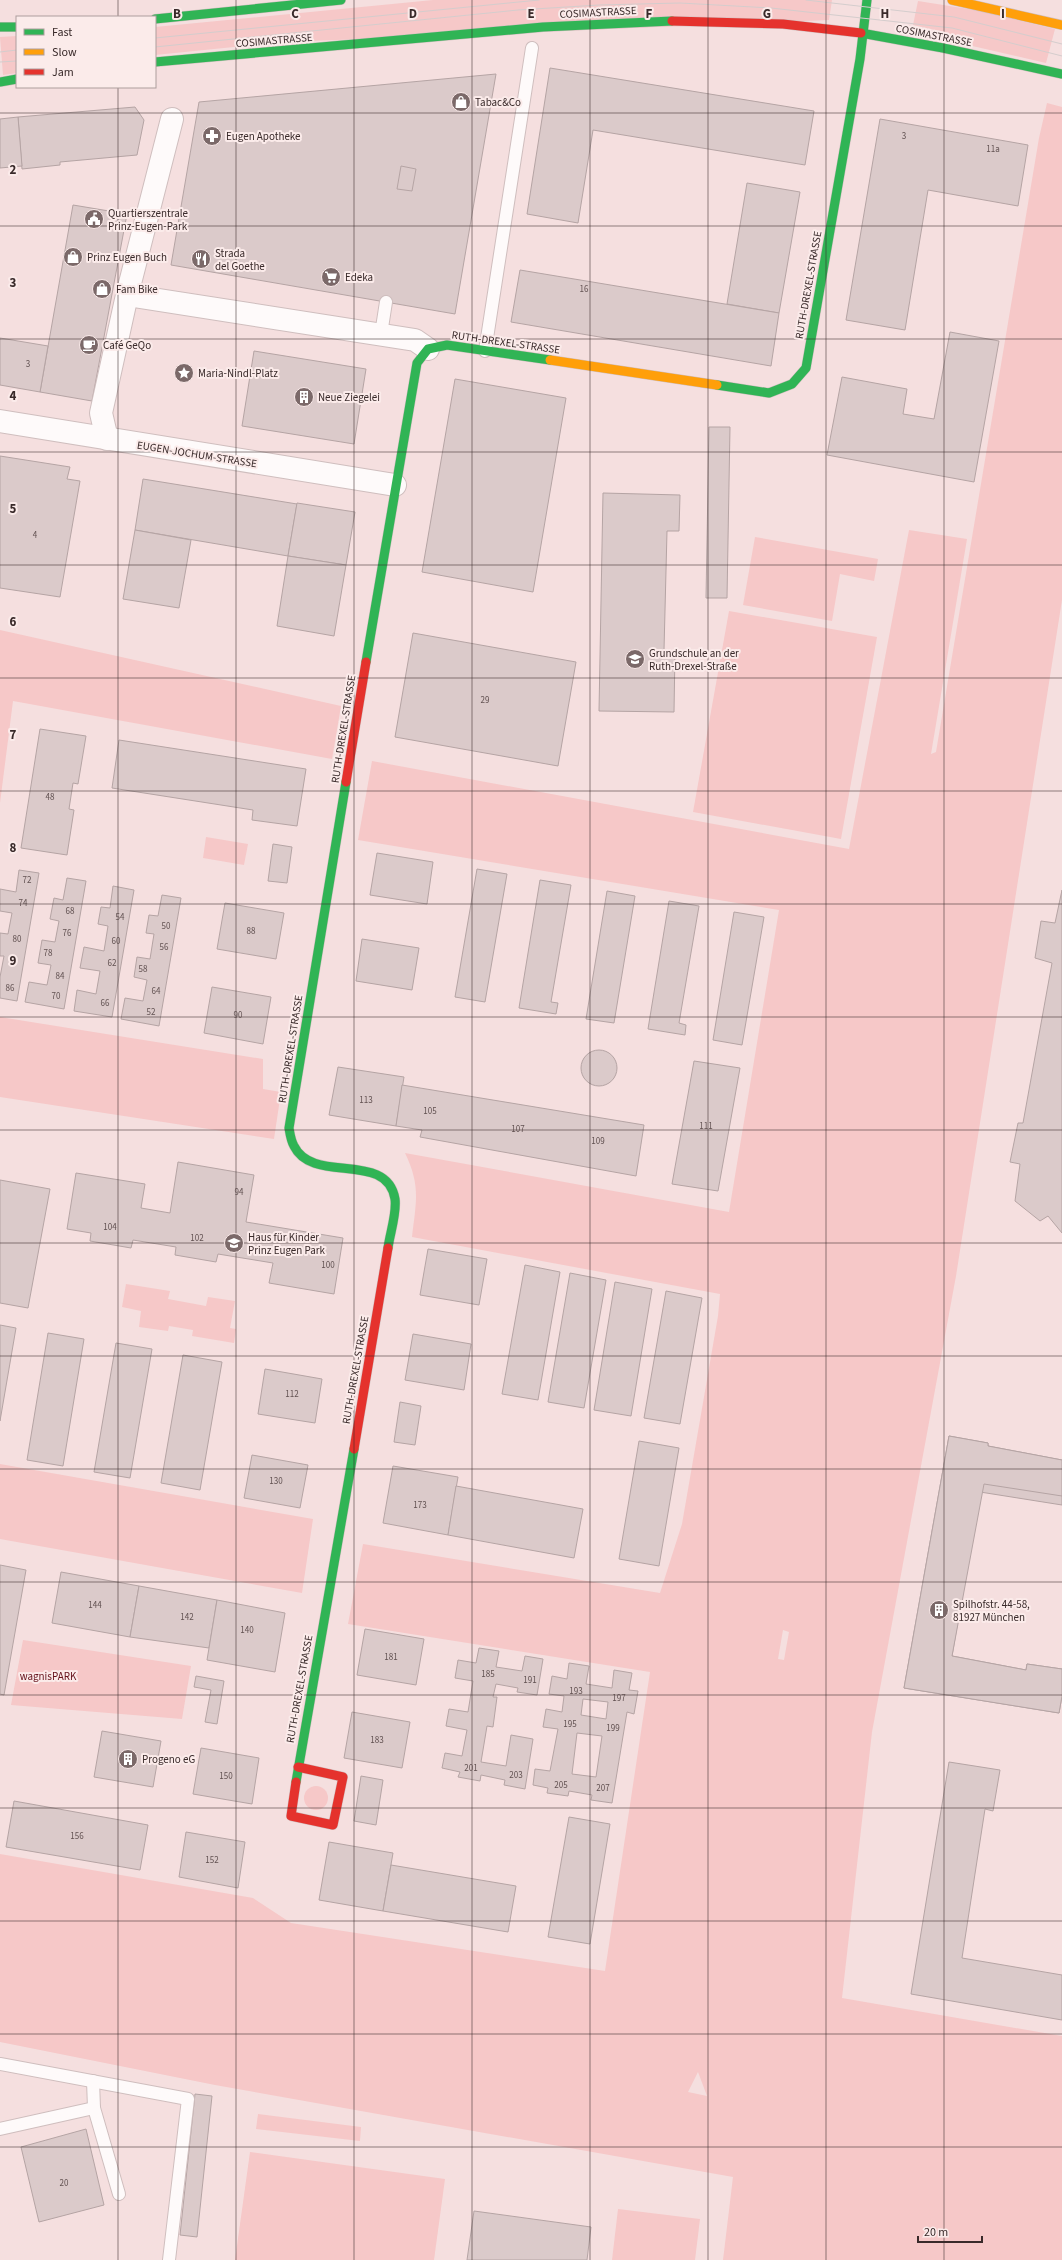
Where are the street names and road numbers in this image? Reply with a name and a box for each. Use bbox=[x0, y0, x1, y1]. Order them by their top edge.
street label: COSIMASTRASSE bbox=[559, 3, 637, 22]
street label: COSIMASTRASSE bbox=[895, 21, 973, 50]
street label: COSIMASTRASSE bbox=[235, 30, 313, 51]
street label: RUTH-DREXEL-STRASSE bbox=[792, 230, 825, 340]
street label: RUTH-DREXEL-STRASSE bbox=[451, 327, 561, 358]
street label: EUGEN-JOCHUM-STRASSE bbox=[136, 438, 258, 471]
street label: RUTH-DREXEL-STRASSE bbox=[328, 674, 359, 784]
street label: RUTH-DREXEL-STRASSE bbox=[275, 994, 306, 1104]
street label: RUTH-DREXEL-STRASSE bbox=[339, 1315, 372, 1425]
street label: RUTH-DREXEL-STRASSE bbox=[283, 1634, 316, 1744]

